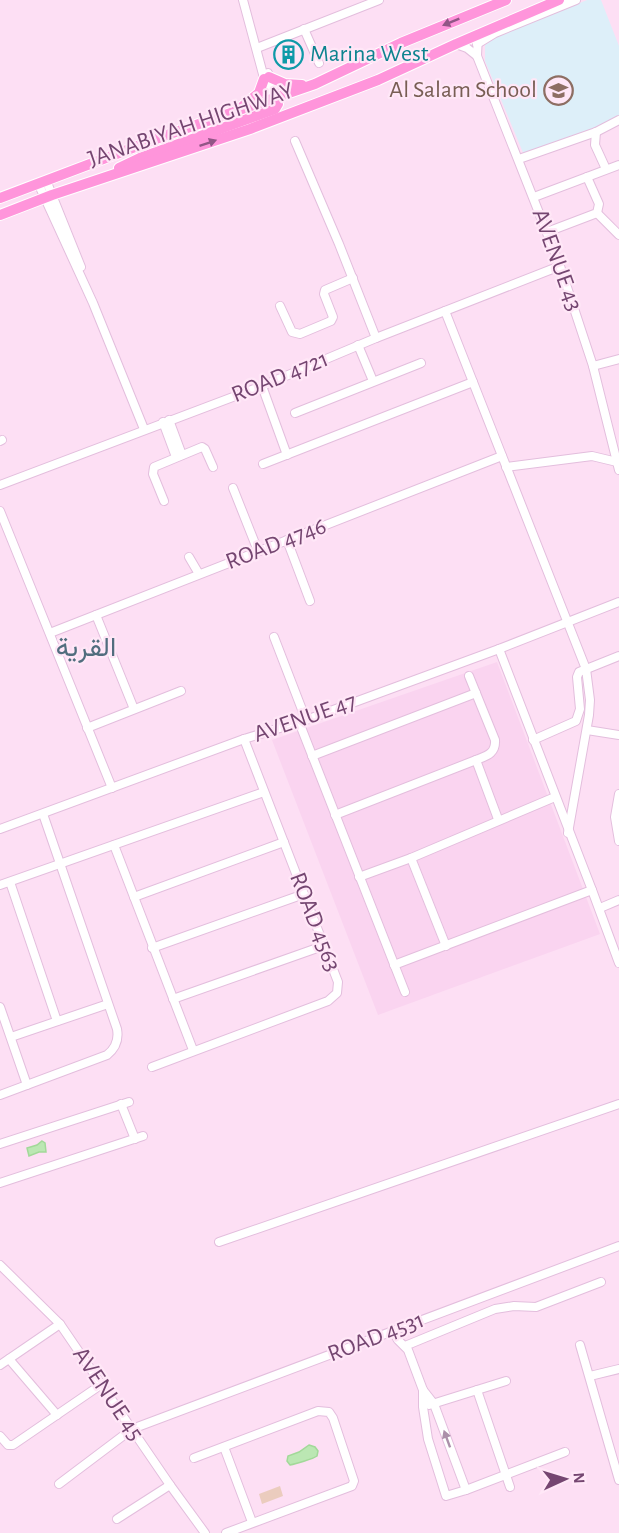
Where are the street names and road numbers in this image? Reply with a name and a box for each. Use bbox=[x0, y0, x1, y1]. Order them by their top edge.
street label: JANABIYAH HIGHWAY bbox=[85, 78, 297, 171]
street label: AVENUE 43 bbox=[527, 206, 587, 314]
street label: ROAD 4721 bbox=[228, 347, 332, 407]
street label: ROAD 4746 bbox=[222, 514, 330, 574]
street label: AVENUE 47 bbox=[251, 689, 359, 747]
street label: ROAD 4563 bbox=[285, 869, 345, 975]
street label: ROAD 4531 bbox=[325, 1308, 427, 1366]
street label: AVENUE 45 bbox=[68, 1343, 148, 1445]

